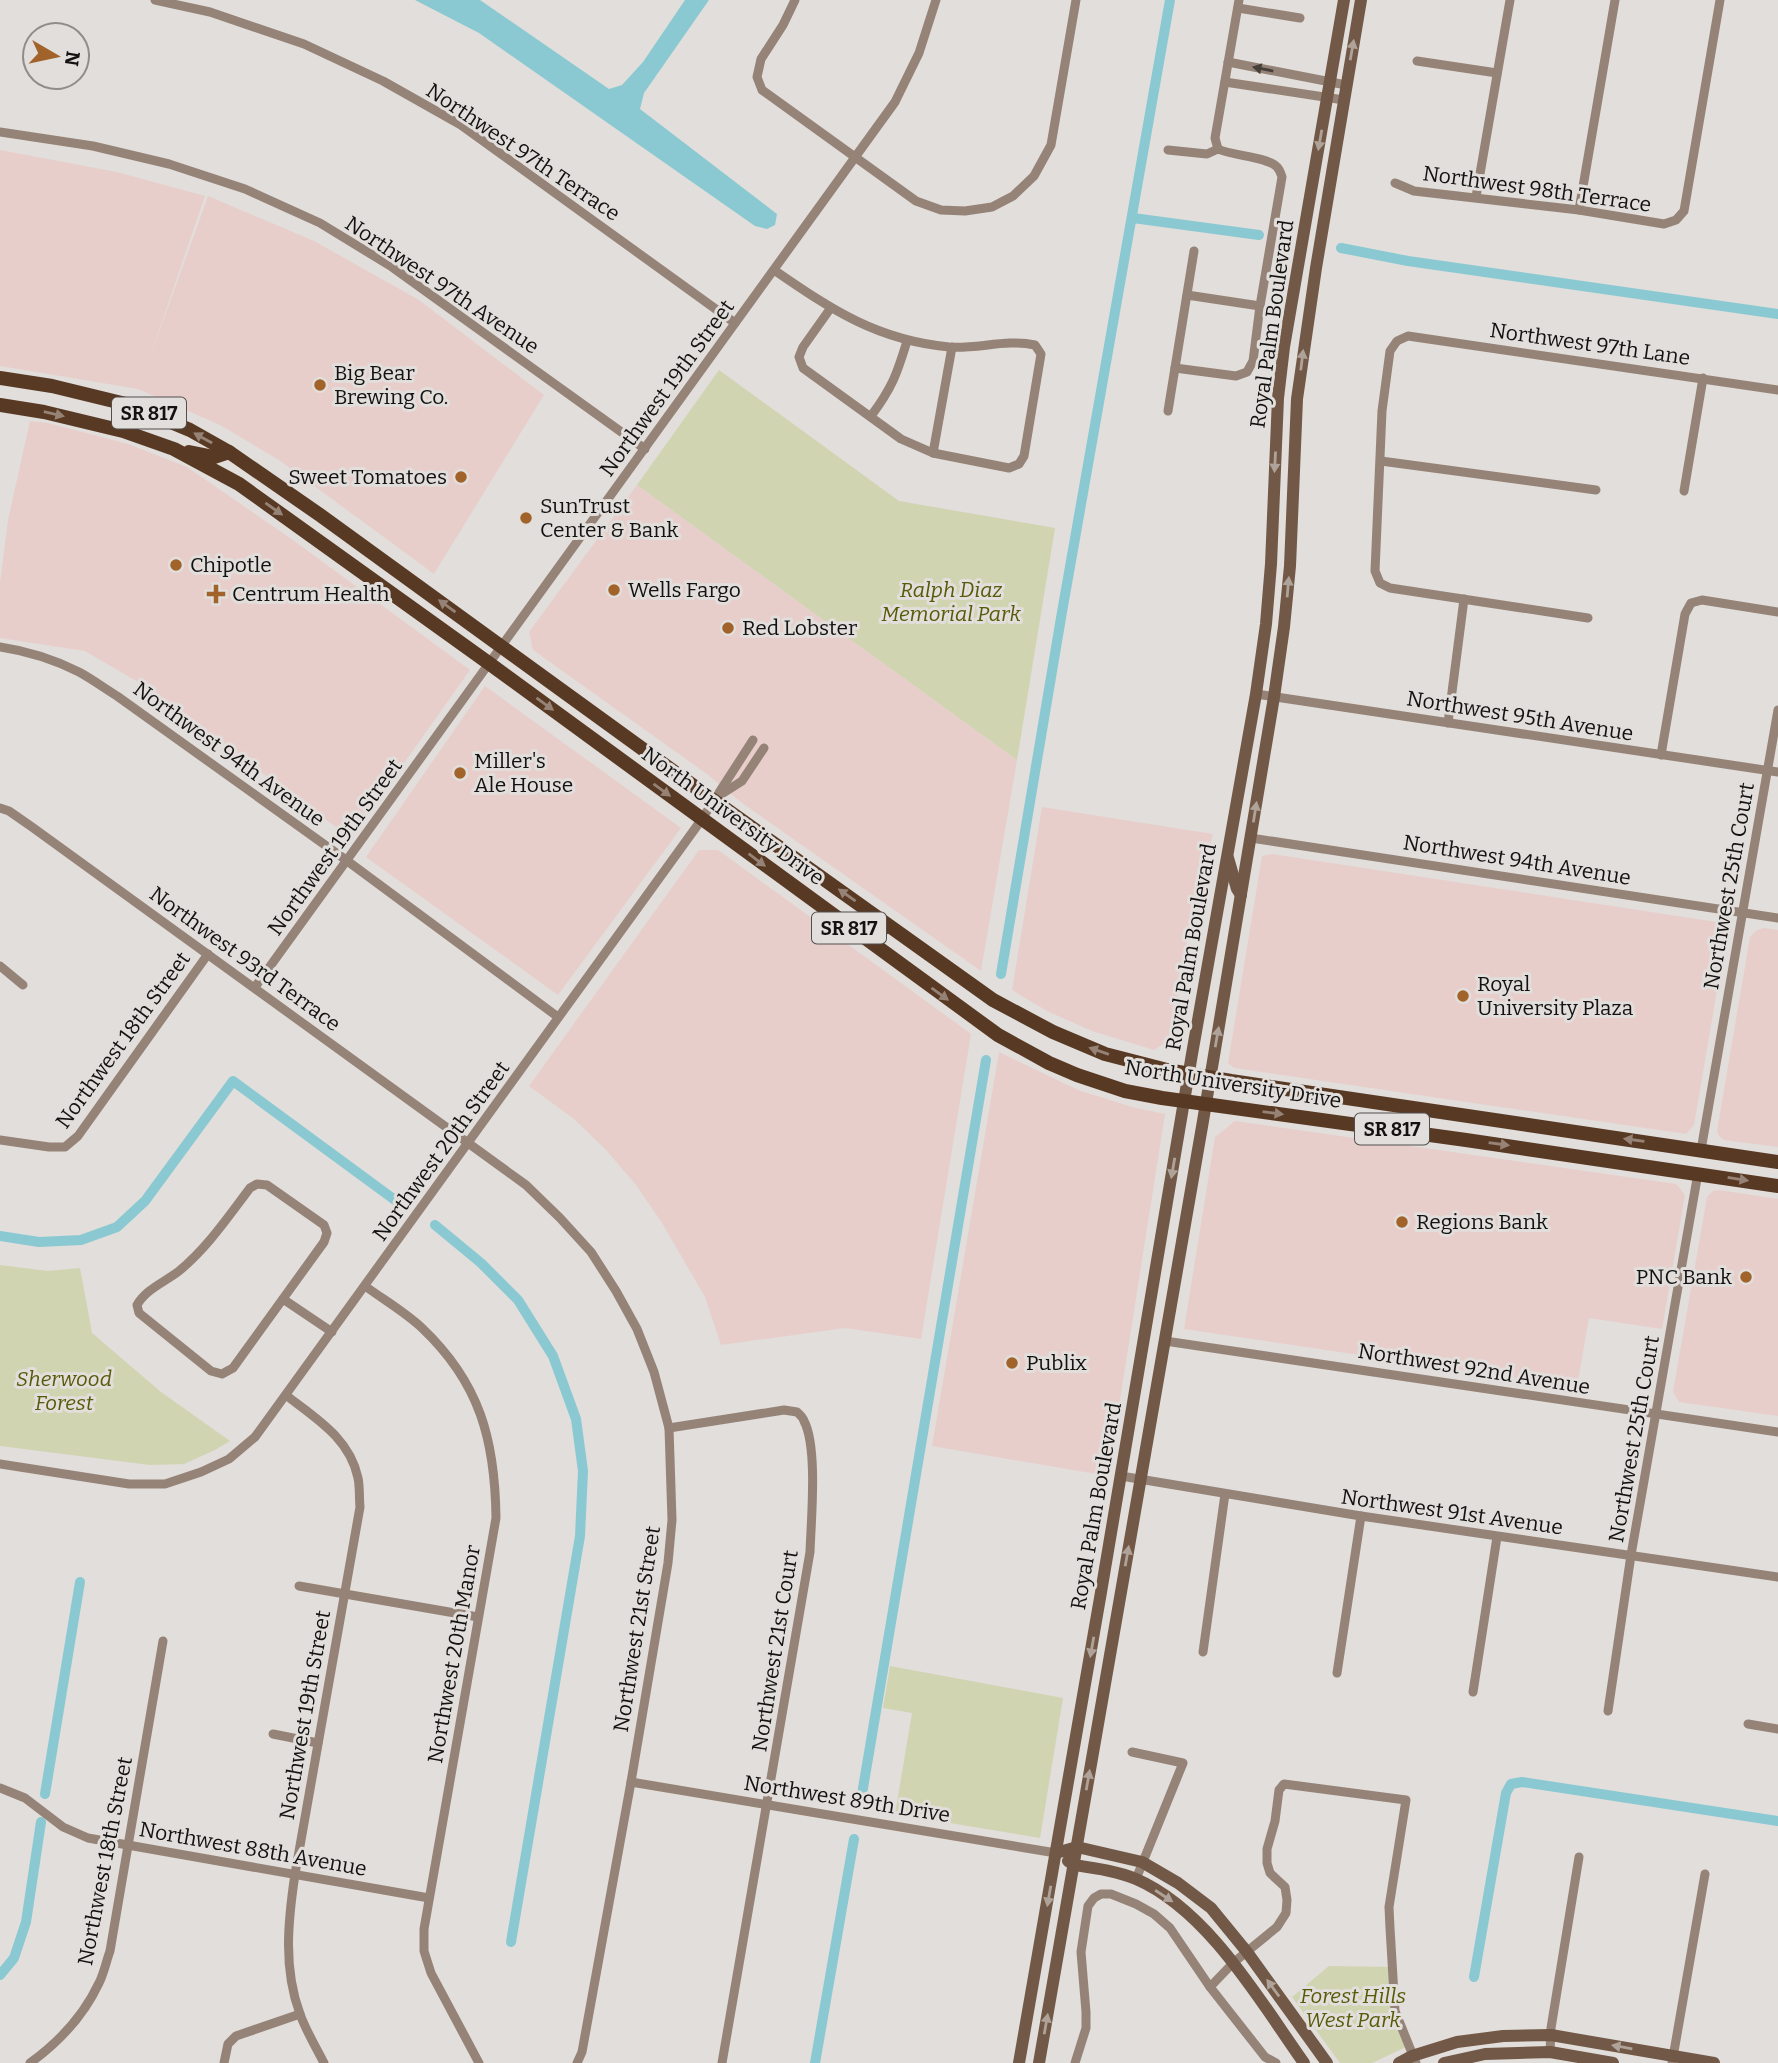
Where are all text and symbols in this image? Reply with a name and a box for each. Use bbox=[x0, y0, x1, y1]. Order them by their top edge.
north arrow bbox=[21, 21, 91, 91]
one-way arrow bbox=[1347, 39, 1358, 61]
text: N bbox=[60, 50, 85, 68]
one-way arrow bbox=[1252, 63, 1274, 74]
street label: Northwest 97th Terrace bbox=[421, 77, 625, 227]
one-way arrow bbox=[1314, 129, 1325, 151]
street label: Northwest 98th Terrace bbox=[1421, 160, 1653, 218]
street label: Northwest 97th Avenue bbox=[340, 210, 544, 360]
street label: Royal Palm Boulevard bbox=[1245, 218, 1299, 430]
street label: Northwest 19th Street bbox=[594, 294, 740, 481]
street label: Northwest 97th Lane bbox=[1488, 317, 1692, 371]
one-way arrow bbox=[1296, 349, 1307, 371]
place label: Big Bear Brewing Co. bbox=[334, 360, 448, 410]
marker: Big Bear Brewing Co. bbox=[312, 377, 328, 393]
road number: SR 817 bbox=[112, 398, 186, 428]
one-way arrow bbox=[43, 409, 65, 420]
one-way arrow bbox=[193, 432, 213, 444]
one-way arrow bbox=[1269, 451, 1280, 473]
place label: Sweet Tomatoes bbox=[288, 464, 447, 490]
marker: Sweet Tomatoes bbox=[453, 469, 469, 485]
place label: SunTrust Center & Bank bbox=[540, 493, 679, 543]
one-way arrow bbox=[265, 502, 283, 516]
marker: SunTrust Center & Bank bbox=[518, 510, 534, 526]
place label: Chipotle bbox=[190, 552, 272, 578]
marker: Chipotle bbox=[168, 557, 184, 573]
one-way arrow bbox=[1283, 576, 1294, 598]
place label: Wells Fargo bbox=[628, 577, 741, 603]
park label: Ralph Diaz Memorial Park bbox=[881, 577, 1021, 627]
place label: Centrum Health bbox=[232, 581, 390, 607]
marker: Wells Fargo bbox=[606, 582, 622, 598]
marker: Centrum Health bbox=[206, 584, 226, 604]
one-way arrow bbox=[438, 599, 456, 613]
place label: Red Lobster bbox=[742, 615, 857, 641]
marker: Red Lobster bbox=[720, 620, 736, 636]
street label: Northwest 94th Avenue bbox=[128, 676, 330, 832]
street label: Northwest 95th Avenue bbox=[1405, 685, 1635, 747]
one-way arrow bbox=[536, 697, 554, 711]
street label: North University Drive bbox=[637, 741, 829, 891]
place label: Miller's Ale House bbox=[474, 748, 573, 798]
street label: Northwest 19th Street bbox=[262, 753, 408, 940]
marker: Miller's Ale House bbox=[452, 765, 468, 781]
street label: Northwest 25th Court bbox=[1698, 780, 1760, 991]
one-way arrow bbox=[653, 783, 671, 797]
one-way arrow bbox=[1250, 801, 1261, 823]
street label: Northwest 94th Avenue bbox=[1401, 829, 1633, 891]
street label: Royal Palm Boulevard bbox=[1160, 841, 1222, 1053]
one-way arrow bbox=[747, 852, 765, 867]
street label: Northwest 93rd Terrace bbox=[144, 881, 346, 1037]
one-way arrow bbox=[838, 888, 856, 902]
road number: SR 817 bbox=[812, 912, 886, 944]
street label: Northwest 18th Street bbox=[50, 946, 196, 1133]
place label: Royal University Plaza bbox=[1477, 971, 1634, 1021]
one-way arrow bbox=[931, 987, 949, 1001]
marker: Royal University Plaza bbox=[1455, 988, 1471, 1004]
one-way arrow bbox=[1212, 1025, 1223, 1047]
one-way arrow bbox=[1088, 1045, 1109, 1056]
street label: North University Drive bbox=[1123, 1054, 1343, 1114]
street label: Northwest 20th Street bbox=[367, 1056, 515, 1246]
one-way arrow bbox=[1263, 1108, 1285, 1119]
road number: SR 817 bbox=[1355, 1114, 1429, 1144]
one-way arrow bbox=[1623, 1135, 1645, 1146]
one-way arrow bbox=[1488, 1139, 1510, 1150]
one-way arrow bbox=[1167, 1157, 1178, 1179]
one-way arrow bbox=[1727, 1174, 1749, 1185]
place label: Regions Bank bbox=[1416, 1209, 1548, 1235]
marker: Regions Bank bbox=[1394, 1214, 1410, 1230]
place label: PNC Bank bbox=[1636, 1264, 1732, 1290]
marker: PNC Bank bbox=[1738, 1269, 1754, 1285]
street label: Northwest 25th Court bbox=[1603, 1333, 1665, 1544]
street label: Northwest 92nd Avenue bbox=[1356, 1338, 1592, 1400]
place label: Publix bbox=[1026, 1350, 1087, 1376]
marker: Publix bbox=[1004, 1355, 1020, 1371]
park label: Sherwood Forest bbox=[16, 1366, 112, 1416]
street label: Royal Palm Boulevard bbox=[1065, 1400, 1127, 1612]
street label: Northwest 91st Avenue bbox=[1339, 1484, 1565, 1540]
street label: Northwest 21st Street bbox=[608, 1524, 666, 1734]
street label: Northwest 20th Manor bbox=[422, 1543, 486, 1765]
one-way arrow bbox=[1122, 1545, 1133, 1567]
street label: Northwest 21st Court bbox=[746, 1548, 804, 1754]
street label: Northwest 19th Street bbox=[274, 1608, 336, 1822]
one-way arrow bbox=[1086, 1636, 1097, 1658]
street label: Northwest 18th Street bbox=[72, 1754, 138, 1968]
one-way arrow bbox=[1083, 1769, 1094, 1791]
street label: Northwest 89th Drive bbox=[742, 1770, 952, 1828]
street label: Northwest 88th Avenue bbox=[137, 1816, 369, 1882]
one-way arrow bbox=[1043, 1885, 1054, 1907]
one-way arrow bbox=[1155, 1889, 1173, 1903]
one-way arrow bbox=[1266, 1979, 1280, 1997]
park label: Forest Hills West Park bbox=[1300, 1983, 1406, 2033]
one-way arrow bbox=[1040, 2013, 1051, 2035]
one-way arrow bbox=[1611, 2041, 1633, 2052]

